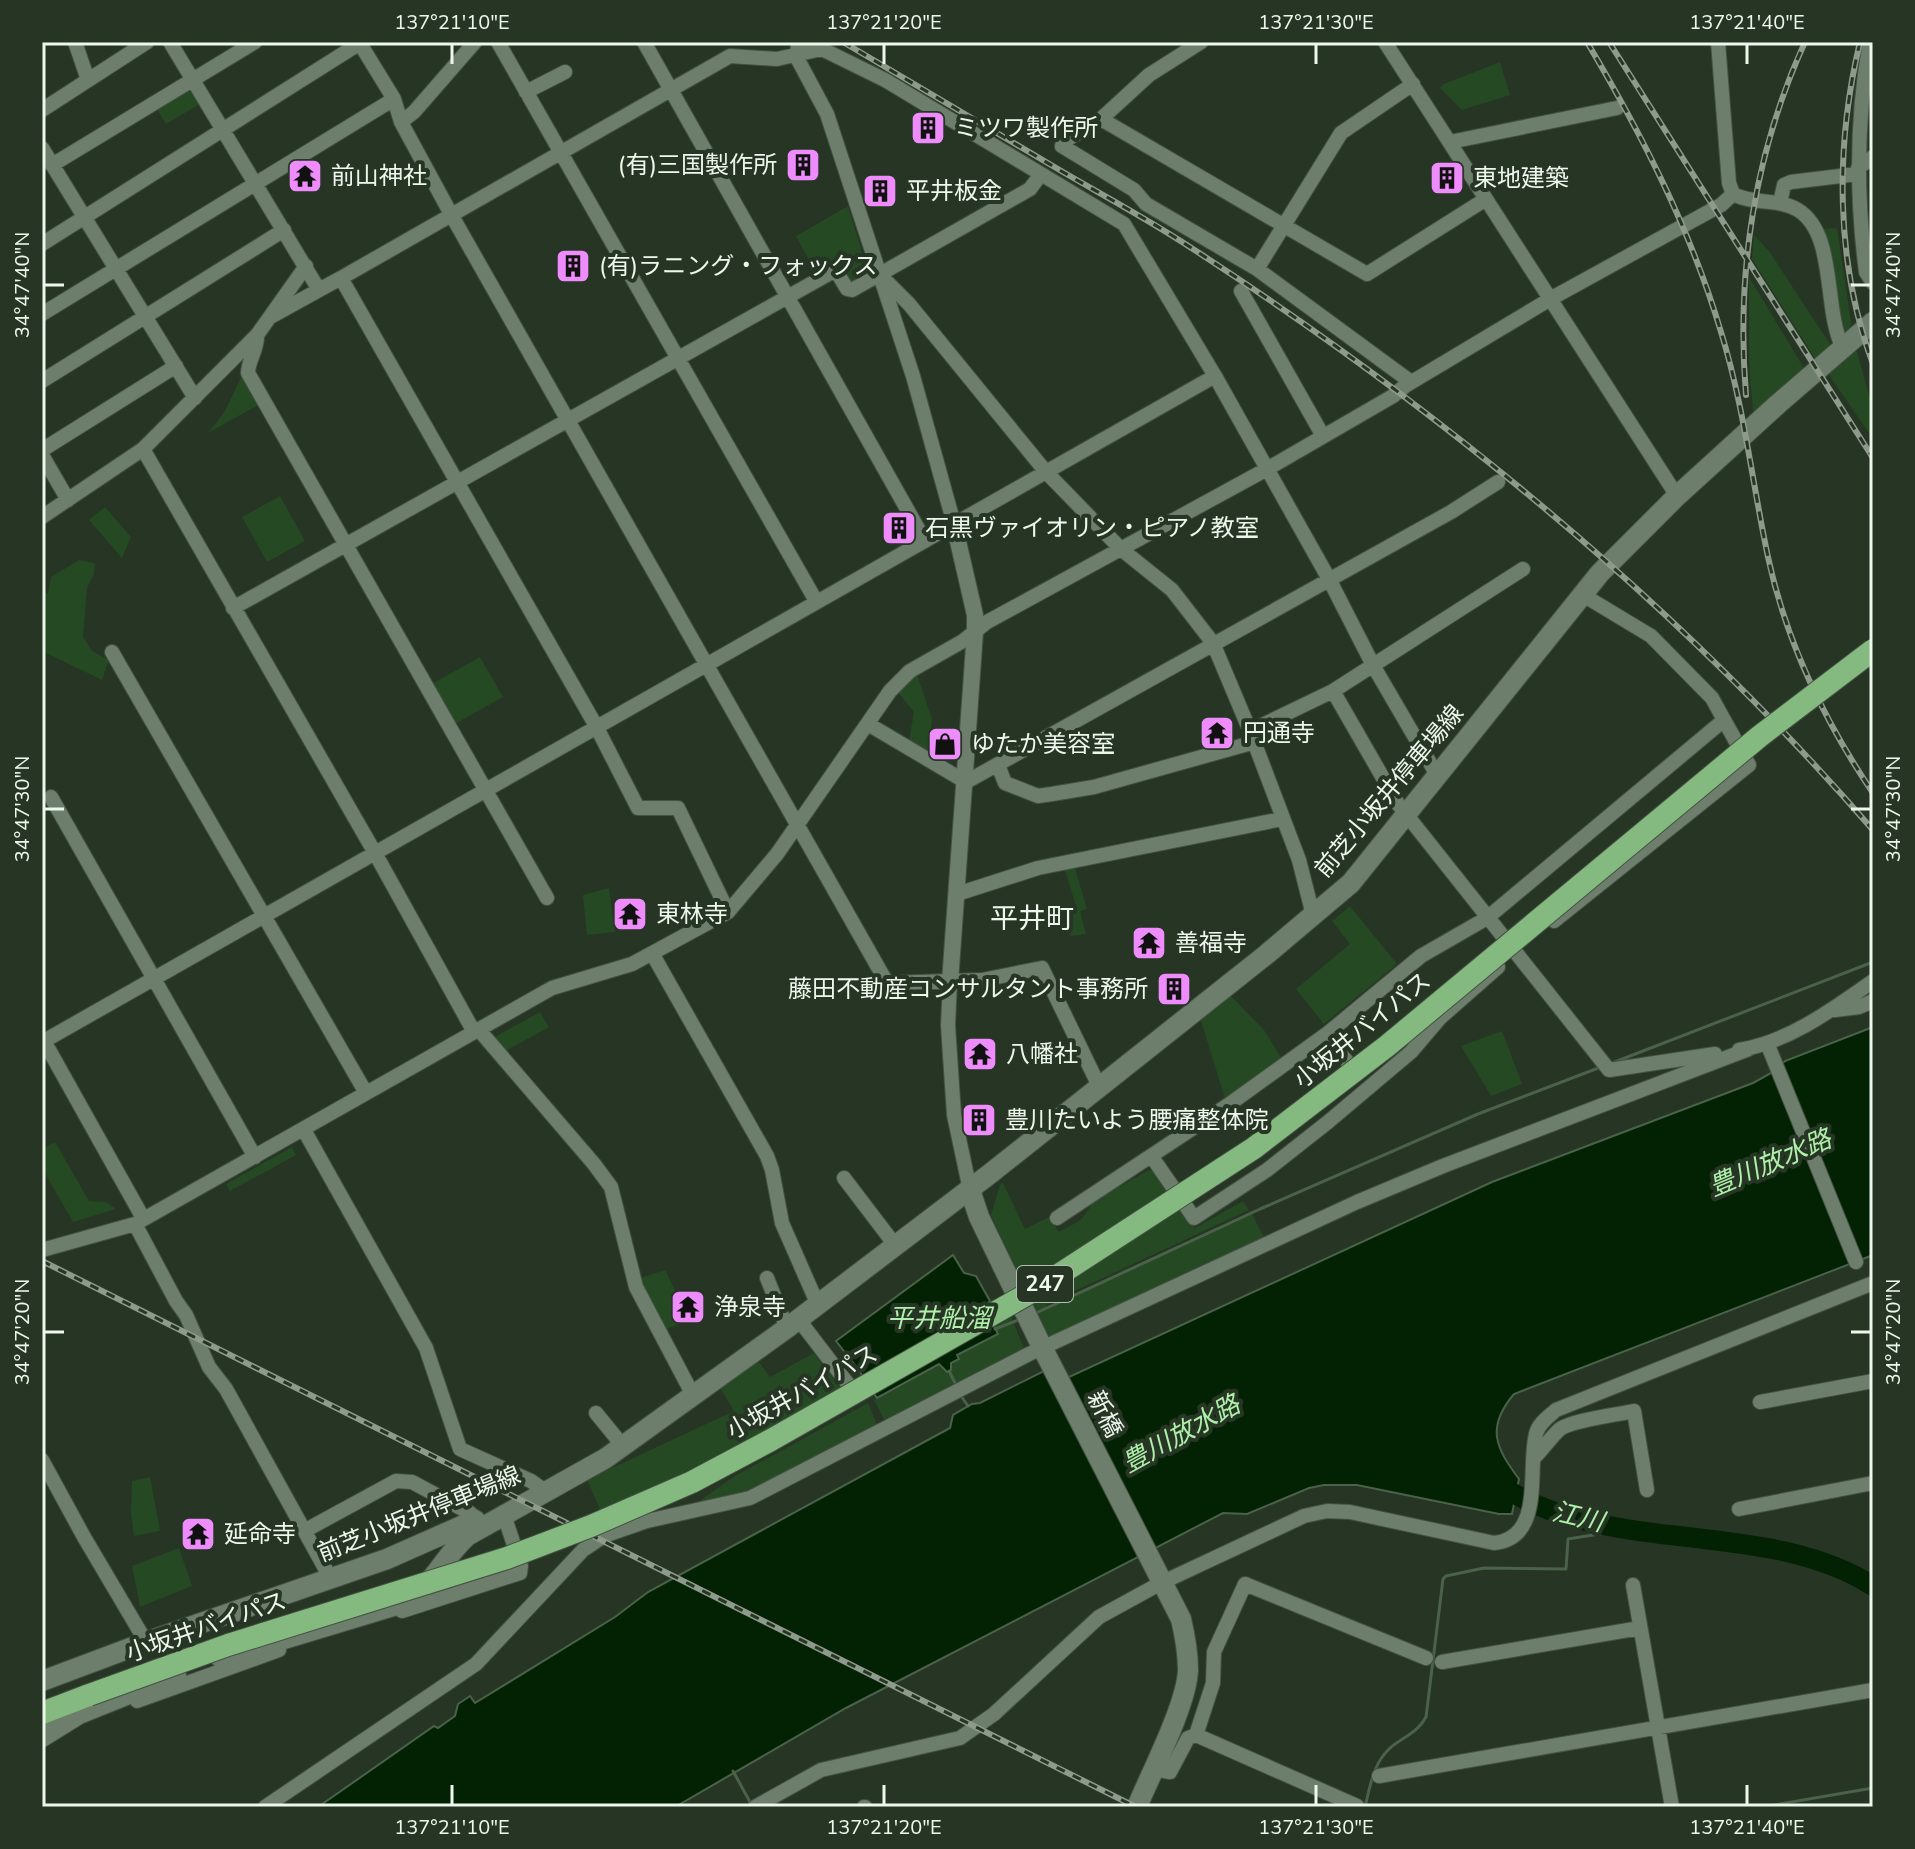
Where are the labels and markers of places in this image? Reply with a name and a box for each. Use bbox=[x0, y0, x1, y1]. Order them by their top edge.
building icon: ミツワ製作所 bbox=[909, 109, 947, 147]
place label: ミツワ製作所 bbox=[954, 112, 1098, 144]
building icon: (有)三国製作所 bbox=[784, 146, 822, 184]
place label: (有)三国製作所 bbox=[618, 149, 777, 181]
temple icon: 前山神社 bbox=[286, 157, 324, 195]
building icon: 東地建築 bbox=[1428, 159, 1466, 197]
place label: 前山神社 bbox=[331, 160, 427, 192]
place label: 東地建築 bbox=[1473, 162, 1569, 194]
building icon: 平井板金 bbox=[861, 172, 899, 210]
place label: 平井板金 bbox=[906, 175, 1002, 207]
building icon: (有)ラニング・フォックス bbox=[554, 247, 592, 285]
place label: (有)ラニング・フォックス bbox=[599, 250, 878, 282]
building icon: 石黒ヴァイオリン・ピアノ教室 bbox=[880, 509, 918, 547]
place label: 石黒ヴァイオリン・ピアノ教室 bbox=[925, 512, 1259, 544]
temple icon: 円通寺 bbox=[1198, 714, 1236, 752]
place label: 円通寺 bbox=[1243, 717, 1315, 749]
shop icon: ゆたか美容室 bbox=[926, 725, 964, 763]
place label: ゆたか美容室 bbox=[971, 728, 1115, 760]
temple icon: 東林寺 bbox=[611, 895, 649, 933]
place label: 東林寺 bbox=[656, 898, 728, 930]
temple icon: 善福寺 bbox=[1130, 924, 1168, 962]
place label: 善福寺 bbox=[1175, 927, 1247, 959]
building icon: 藤田不動産コンサルタント事務所 bbox=[1155, 970, 1193, 1008]
place label: 藤田不動産コンサルタント事務所 bbox=[788, 973, 1148, 1005]
temple icon: 八幡社 bbox=[961, 1035, 999, 1073]
place label: 八幡社 bbox=[1006, 1038, 1078, 1070]
building icon: 豊川たいよう腰痛整体院 bbox=[960, 1101, 998, 1139]
place label: 豊川たいよう腰痛整体院 bbox=[1005, 1104, 1269, 1136]
temple icon: 浄泉寺 bbox=[669, 1288, 707, 1326]
place label: 浄泉寺 bbox=[714, 1291, 786, 1323]
temple icon: 延命寺 bbox=[179, 1515, 217, 1553]
place label: 延命寺 bbox=[224, 1518, 296, 1550]

